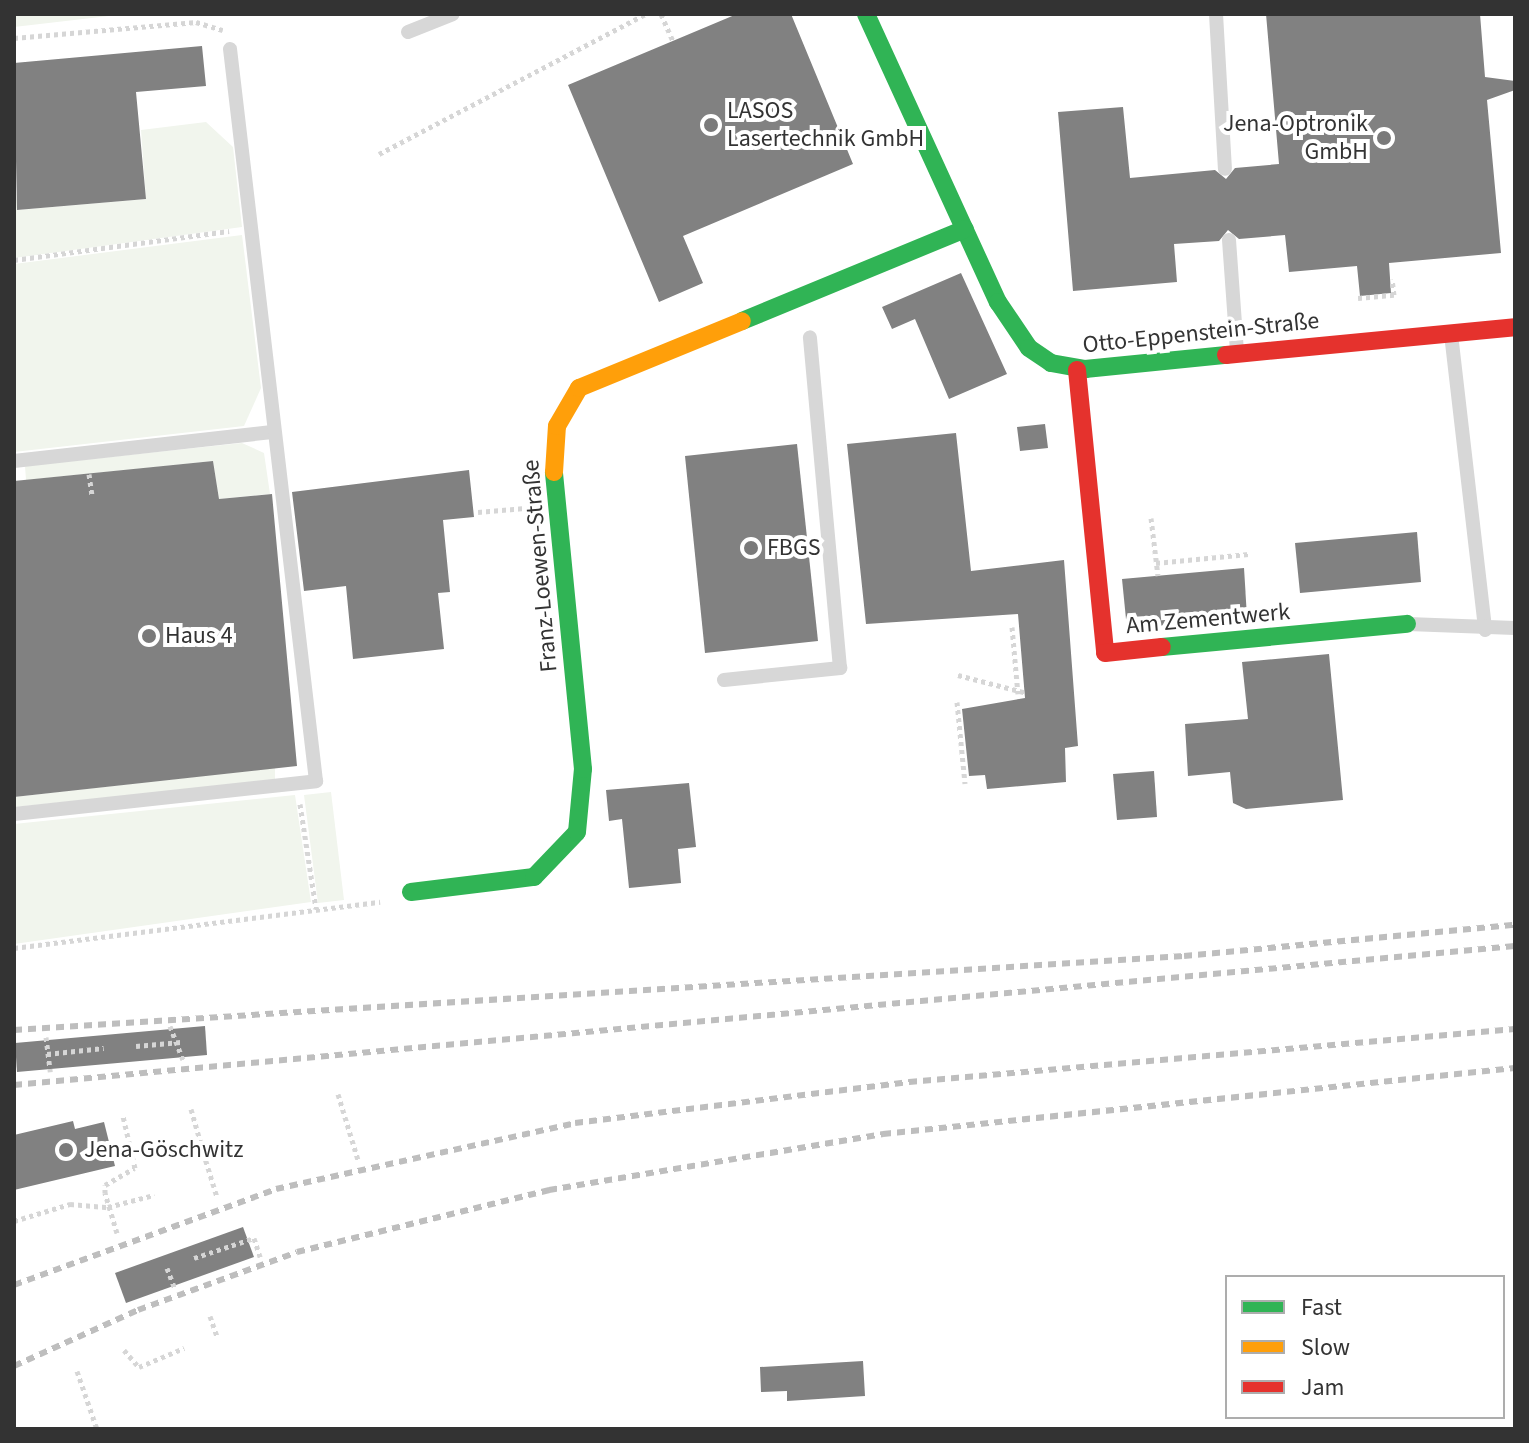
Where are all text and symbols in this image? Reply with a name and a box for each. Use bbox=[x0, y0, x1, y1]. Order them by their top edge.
place label: LASOS Lasertechnik GmbH bbox=[727, 97, 924, 153]
place label: Jena-Optronik GmbH bbox=[1223, 110, 1368, 166]
marker: LASOS Lasertechnik GmbH bbox=[702, 116, 720, 134]
marker: Jena-Optronik GmbH bbox=[1375, 129, 1393, 147]
street label: Otto-Eppenstein-Straße bbox=[1081, 306, 1321, 360]
street label: Franz-Loewen-Straße bbox=[516, 459, 564, 673]
place label: FBGS bbox=[767, 534, 821, 562]
marker: FBGS bbox=[742, 539, 760, 557]
street label: Am Zementwerk bbox=[1125, 597, 1291, 641]
place label: Haus 4 bbox=[165, 622, 233, 650]
marker: Haus 4 bbox=[140, 627, 158, 645]
place label: Jena-Göschwitz bbox=[84, 1136, 243, 1164]
marker: Jena-Göschwitz bbox=[55, 1139, 77, 1161]
legend bbox=[1225, 1275, 1505, 1419]
text: Fast bbox=[1301, 1290, 1342, 1325]
text: Slow bbox=[1301, 1330, 1350, 1365]
text: Jam bbox=[1301, 1370, 1345, 1405]

